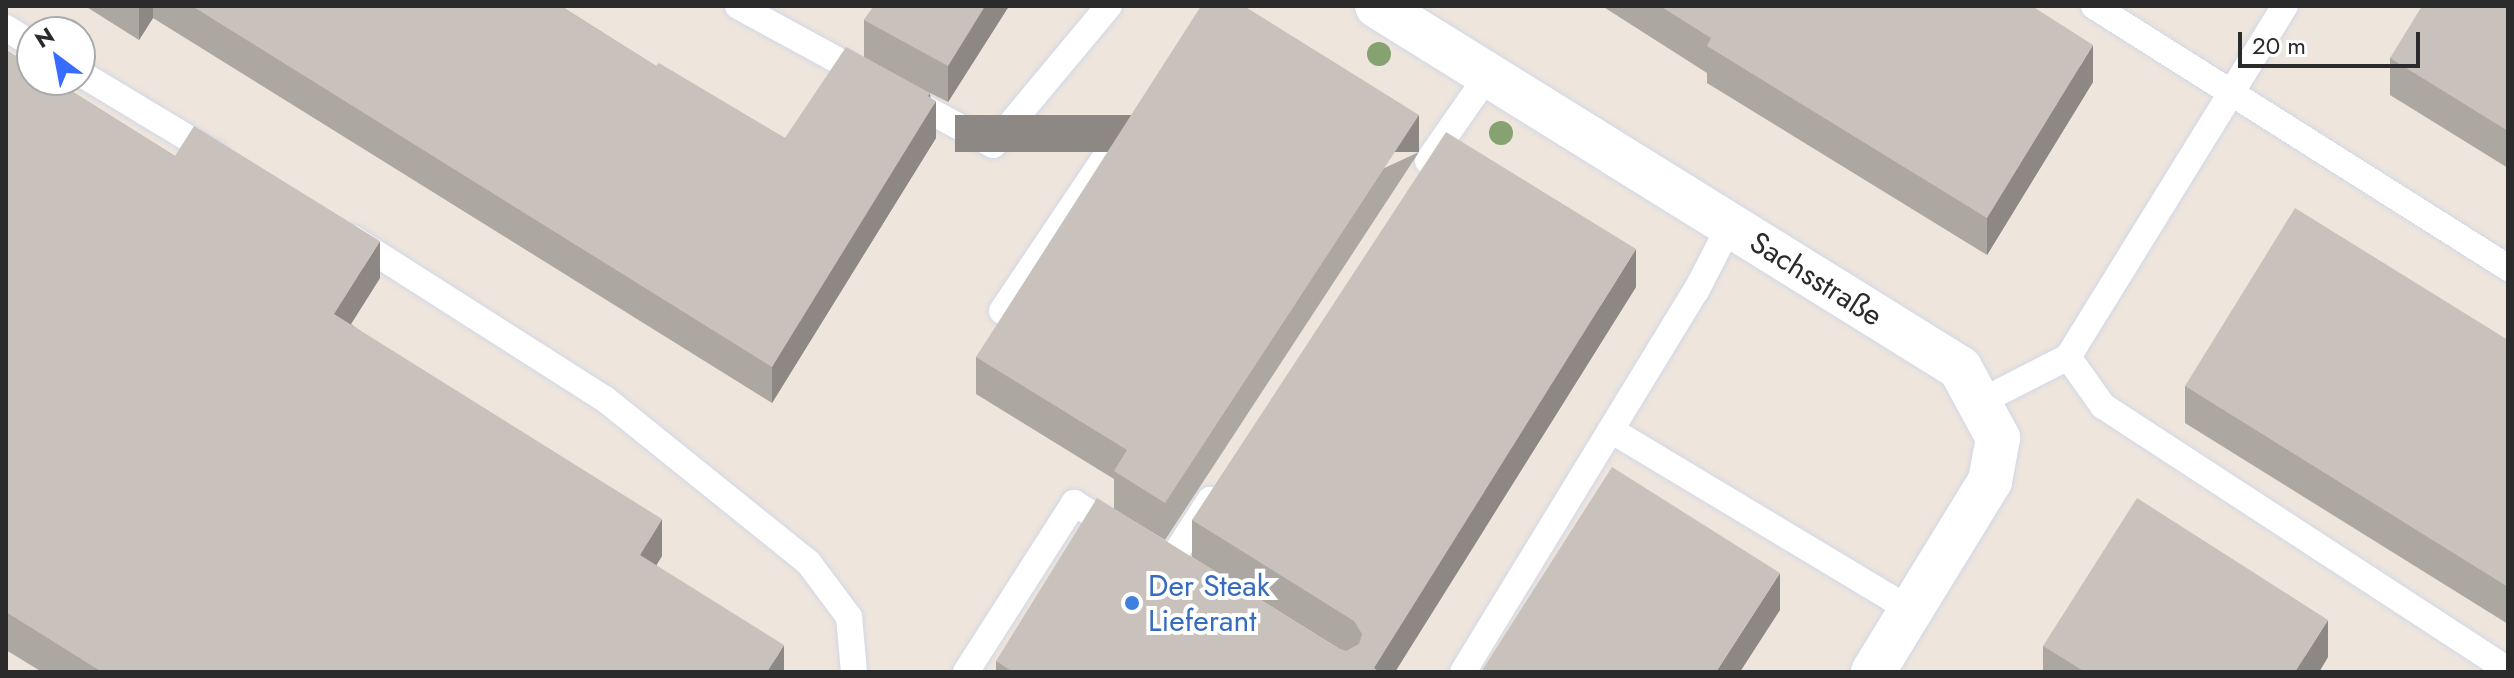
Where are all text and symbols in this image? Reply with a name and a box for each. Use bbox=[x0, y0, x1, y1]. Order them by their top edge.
north arrow bbox=[16, 16, 96, 96]
scale bar bbox=[2242, 16, 2424, 66]
text: N bbox=[28, 19, 60, 56]
text: 20 m bbox=[2252, 28, 2306, 63]
street label: Sachsstraße bbox=[1743, 224, 1889, 334]
place label: Der Steak Lieferant bbox=[1148, 568, 1270, 638]
marker: Der Steak Lieferant bbox=[1123, 594, 1141, 612]

